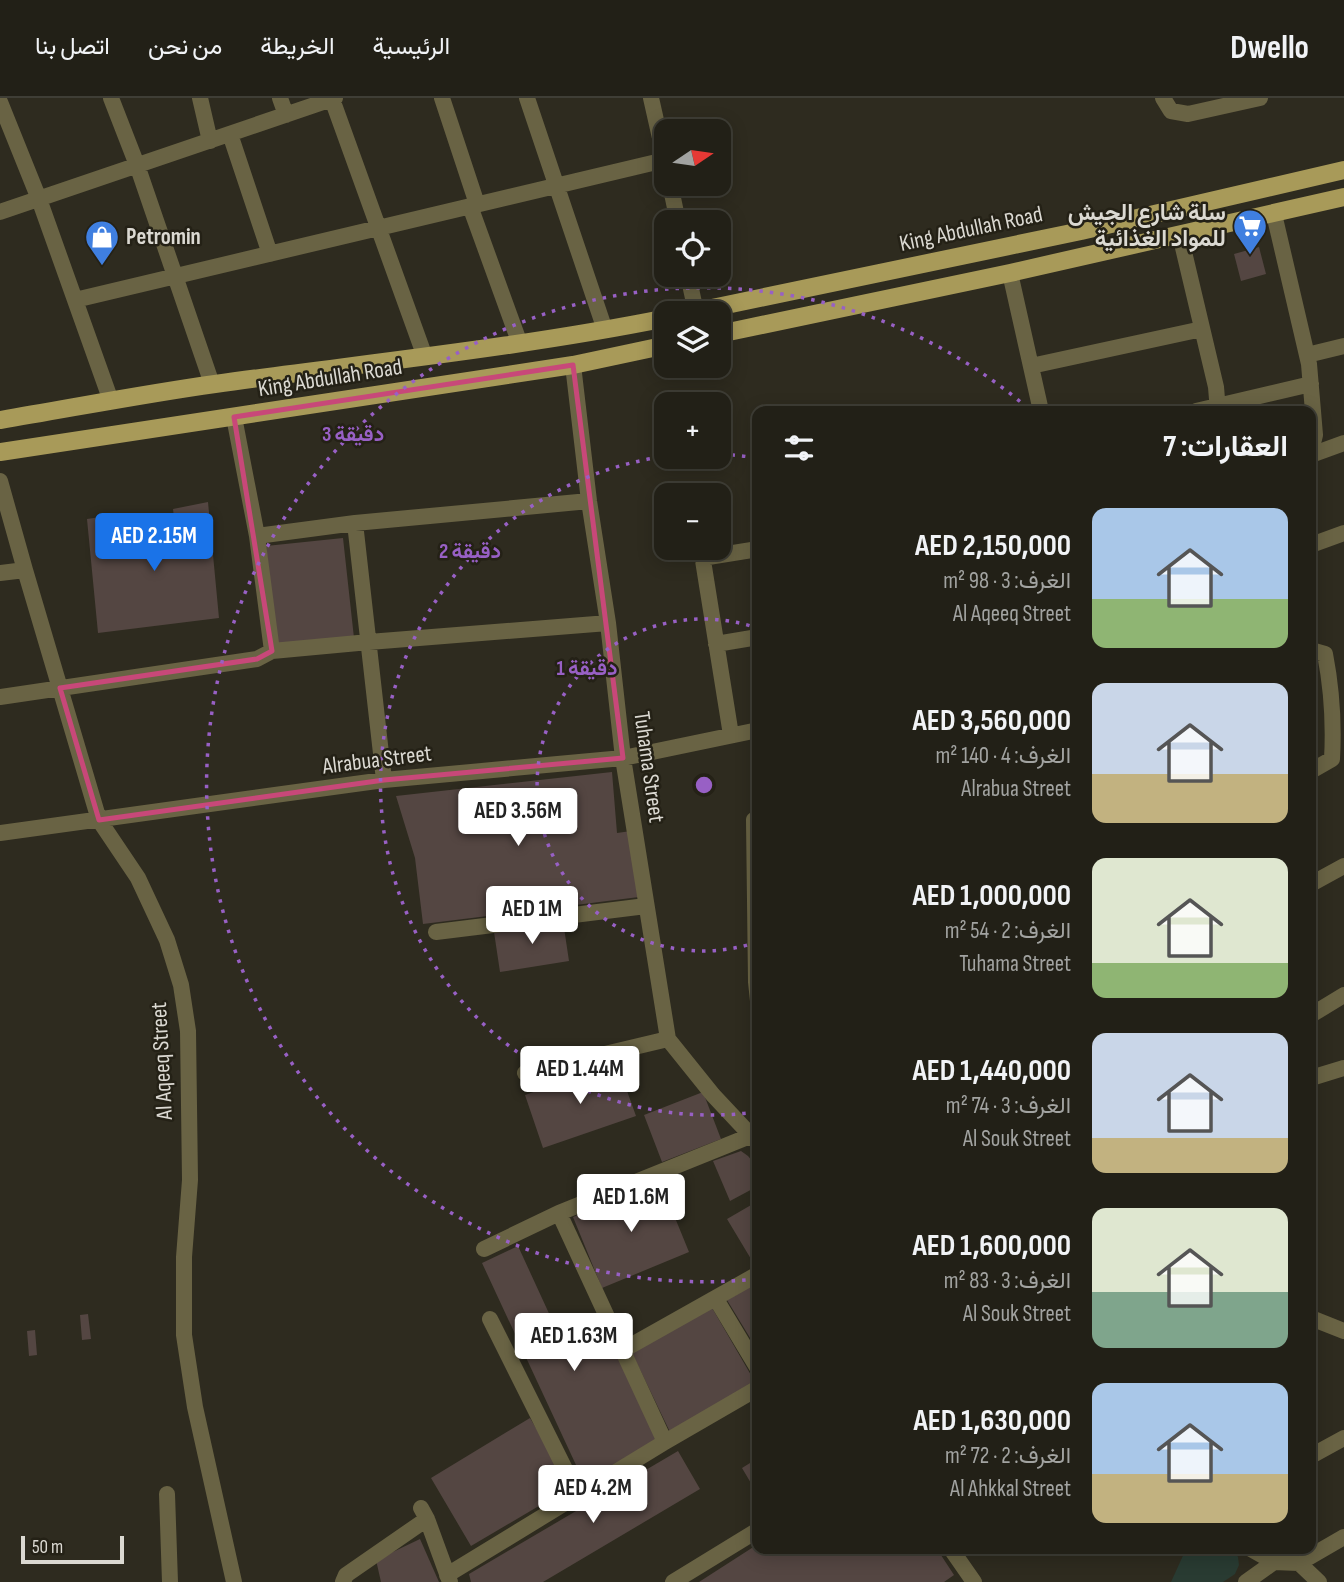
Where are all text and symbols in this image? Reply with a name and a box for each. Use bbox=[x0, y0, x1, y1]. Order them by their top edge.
text: Dwello bbox=[1230, 28, 1309, 68]
text: اتصل بنا bbox=[35, 32, 110, 61]
text: من نحن bbox=[148, 32, 222, 61]
text: الخريطة bbox=[260, 32, 335, 61]
text: الرئيسية bbox=[373, 32, 450, 61]
north arrow bbox=[654, 119, 732, 196]
map controls bbox=[654, 119, 731, 560]
place label: سلة شارع الجيش للمواد الغذائية bbox=[1068, 199, 1226, 253]
street label: King Abdullah Road bbox=[897, 200, 1045, 258]
supermarket icon: سلة شارع الجيش للمواد الغذائية bbox=[1231, 207, 1269, 256]
button: locate bbox=[654, 210, 731, 287]
shop icon: Petromin bbox=[83, 218, 121, 267]
place label: Petromin bbox=[126, 223, 201, 251]
button: layers bbox=[654, 301, 731, 378]
street label: King Abdullah Road bbox=[256, 353, 404, 403]
button: + bbox=[654, 392, 731, 469]
text: 3 دقيقة bbox=[322, 422, 384, 447]
icon: filters bbox=[780, 429, 818, 467]
text: العقارات: 7 bbox=[1163, 429, 1288, 465]
button: − bbox=[654, 483, 731, 560]
pin: AED 2.15M bbox=[74, 514, 234, 573]
text: AED 2.15M bbox=[111, 522, 197, 550]
text: AED 2,150,000 bbox=[915, 528, 1071, 564]
icon: home bbox=[1148, 536, 1232, 620]
text: 2 دقيقة bbox=[439, 539, 501, 564]
text: الغرف: 3 · 98 m² bbox=[943, 567, 1071, 595]
text: Al Aqeeq Street bbox=[953, 600, 1071, 628]
text: 1 دقيقة bbox=[556, 656, 618, 681]
text: AED 3,560,000 bbox=[913, 703, 1071, 739]
street label: Tuhama Street bbox=[627, 710, 671, 824]
icon: home bbox=[1148, 711, 1232, 795]
street label: Alrabua Street bbox=[320, 739, 433, 781]
text: الغرف: 4 · 140 m² bbox=[936, 742, 1071, 770]
centre of rings bbox=[692, 773, 716, 797]
text: Alrabua Street bbox=[961, 775, 1071, 803]
pin: AED 3.56M bbox=[438, 788, 598, 848]
text: AED 3.56M bbox=[474, 797, 562, 825]
text: AED 1,000,000 bbox=[913, 878, 1071, 914]
pin: AED 1M bbox=[475, 886, 589, 946]
icon: home bbox=[1148, 886, 1232, 970]
text: AED 1M bbox=[502, 895, 562, 923]
text: الغرف: 2 · 54 m² bbox=[945, 917, 1071, 945]
text: Tuhama Street bbox=[959, 950, 1071, 978]
street label: Al Aqeeq Street bbox=[145, 1001, 179, 1122]
pin: AED 1.44M bbox=[500, 1046, 660, 1106]
text: AED 1,440,000 bbox=[913, 1053, 1071, 1089]
text: AED 1.44M bbox=[536, 1055, 624, 1083]
icon: home bbox=[1148, 1061, 1232, 1145]
text: الغرف: 3 · 74 m² bbox=[946, 1092, 1071, 1120]
text: Al Souk Street bbox=[963, 1125, 1071, 1153]
pin: AED 1.6M bbox=[559, 1174, 703, 1234]
text: AED 1.6M bbox=[593, 1183, 669, 1211]
text: AED 1,600,000 bbox=[913, 1228, 1071, 1264]
icon: home bbox=[1148, 1236, 1232, 1320]
text: الغرف: 3 · 83 m² bbox=[944, 1267, 1071, 1295]
text: Al Souk Street bbox=[963, 1300, 1071, 1328]
pin: AED 1.63M bbox=[494, 1314, 654, 1373]
text: AED 1.63M bbox=[531, 1322, 617, 1350]
text: AED 1,630,000 bbox=[913, 1403, 1071, 1439]
icon: home bbox=[1148, 1411, 1232, 1495]
text: الغرف: 2 · 72 m² bbox=[945, 1442, 1071, 1470]
pin: AED 4.2M bbox=[521, 1466, 665, 1525]
text: AED 4.2M bbox=[554, 1474, 632, 1502]
text: Al Ahkkal Street bbox=[950, 1475, 1071, 1503]
scale bar bbox=[21, 1533, 124, 1565]
text: 50 m bbox=[32, 1536, 63, 1559]

